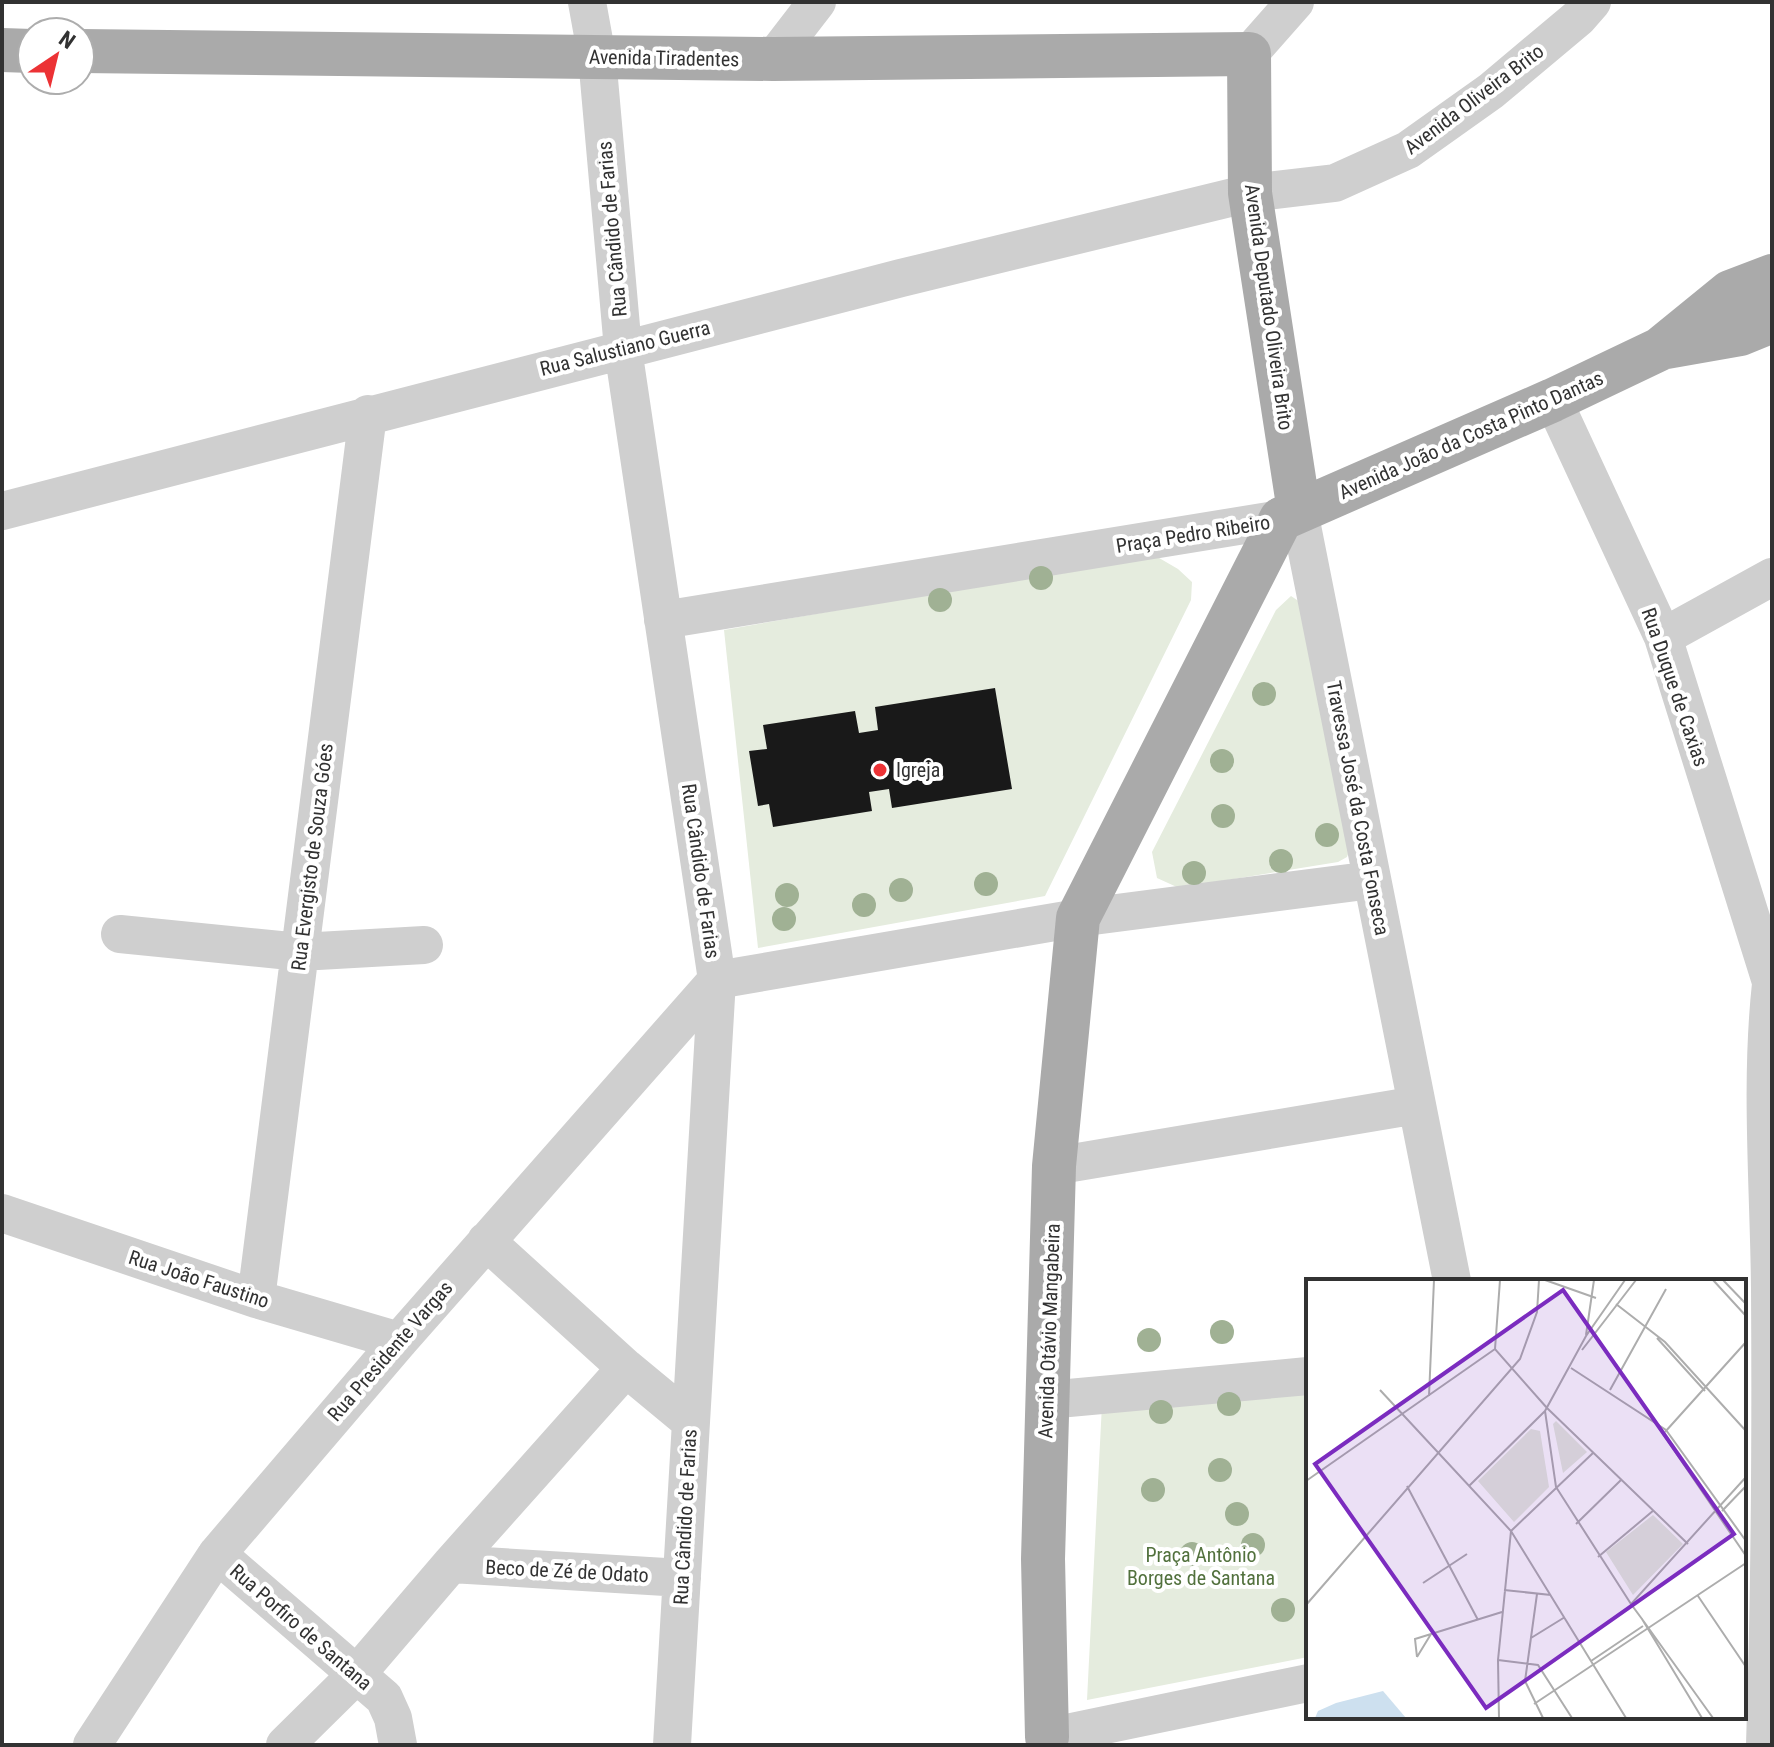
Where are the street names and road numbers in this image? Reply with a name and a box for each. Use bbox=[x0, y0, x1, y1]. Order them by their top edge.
street label: Avenida Oliveira Brito bbox=[1400, 39, 1548, 159]
street label: Avenida Tiradentes bbox=[589, 45, 739, 71]
street label: Rua Cândido de Farias bbox=[592, 140, 632, 318]
street label: Avenida Deputado Oliveira Brito bbox=[1240, 182, 1298, 432]
street label: Rua Salustiano Guerra bbox=[537, 315, 713, 381]
street label: Avenida João da Costa Pinto Dantas bbox=[1335, 366, 1607, 504]
street label: Praça Pedro Ribeiro bbox=[1114, 510, 1272, 558]
street label: Rua Duque de Caxias bbox=[1637, 605, 1713, 769]
street label: Travessa José da Costa Fonseca bbox=[1322, 679, 1394, 937]
street label: Rua Evergisto de Souza Góes bbox=[286, 742, 338, 972]
street label: Rua Cândido de Farias bbox=[677, 782, 725, 960]
street label: Avenida Otávio Mangabeira bbox=[1033, 1223, 1065, 1439]
street label: Rua João Faustino bbox=[126, 1245, 272, 1313]
street label: Rua Presidente Vargas bbox=[322, 1276, 458, 1426]
street label: Rua Cândido de Farias bbox=[668, 1428, 702, 1606]
street label: Beco de Zé de Odato bbox=[485, 1555, 649, 1587]
street label: Rua Porfiro de Santana bbox=[225, 1559, 377, 1695]

